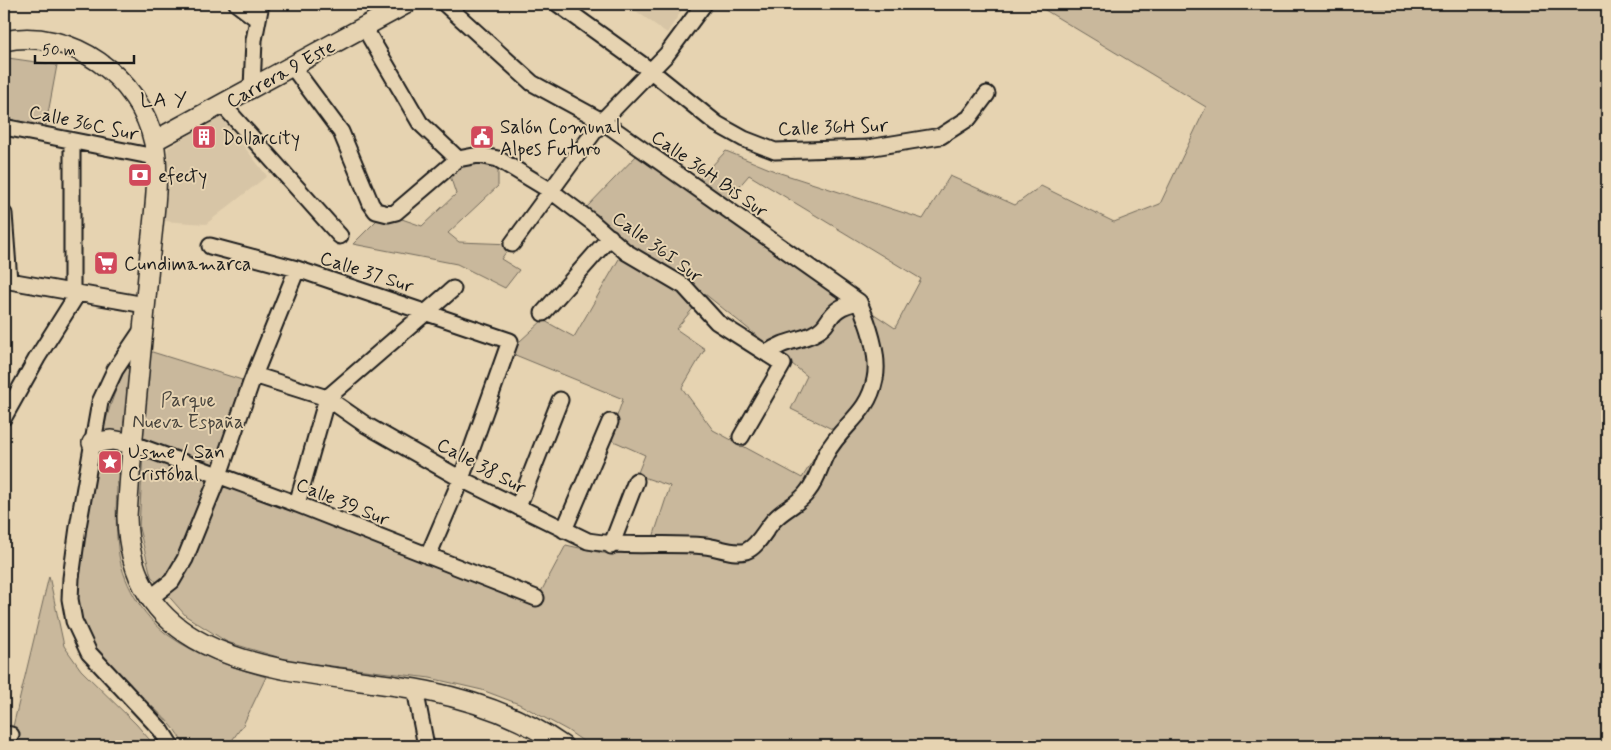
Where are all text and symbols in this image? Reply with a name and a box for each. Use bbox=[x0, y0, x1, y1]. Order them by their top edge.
scale bar bbox=[35, 32, 134, 64]
street label: Carrera 9 Este bbox=[222, 34, 340, 114]
text: 50 m bbox=[42, 41, 76, 61]
district label: LA Y bbox=[140, 87, 188, 114]
street label: Calle 36C Sur bbox=[27, 100, 141, 147]
street label: Calle 36H Sur bbox=[777, 113, 889, 142]
place label: Salón Comunal Alpes Futuro bbox=[500, 115, 621, 162]
building icon: Dollarcity bbox=[191, 124, 217, 150]
public building icon: Salón Comunal Alpes Futuro bbox=[469, 124, 495, 150]
street label: Calle 36H Bis Sur bbox=[646, 125, 772, 224]
place label: Dollarcity bbox=[222, 126, 300, 152]
bank icon: efecty bbox=[127, 162, 153, 188]
place label: efecty bbox=[158, 164, 207, 190]
street label: Calle 36I Sur bbox=[607, 206, 707, 288]
street label: Calle 37 Sur bbox=[317, 246, 417, 299]
supermarket icon: Cundimamarca bbox=[93, 250, 119, 276]
place label: Cundimamarca bbox=[124, 252, 251, 277]
park label: Parque Nueva España bbox=[132, 388, 244, 435]
street label: Calle 38 Sur bbox=[432, 432, 530, 500]
place label: Usme / San Cristóbal bbox=[128, 440, 225, 487]
place icon: Usme / San Cristóbal bbox=[97, 449, 123, 475]
street label: Calle 39 Sur bbox=[292, 472, 393, 532]

